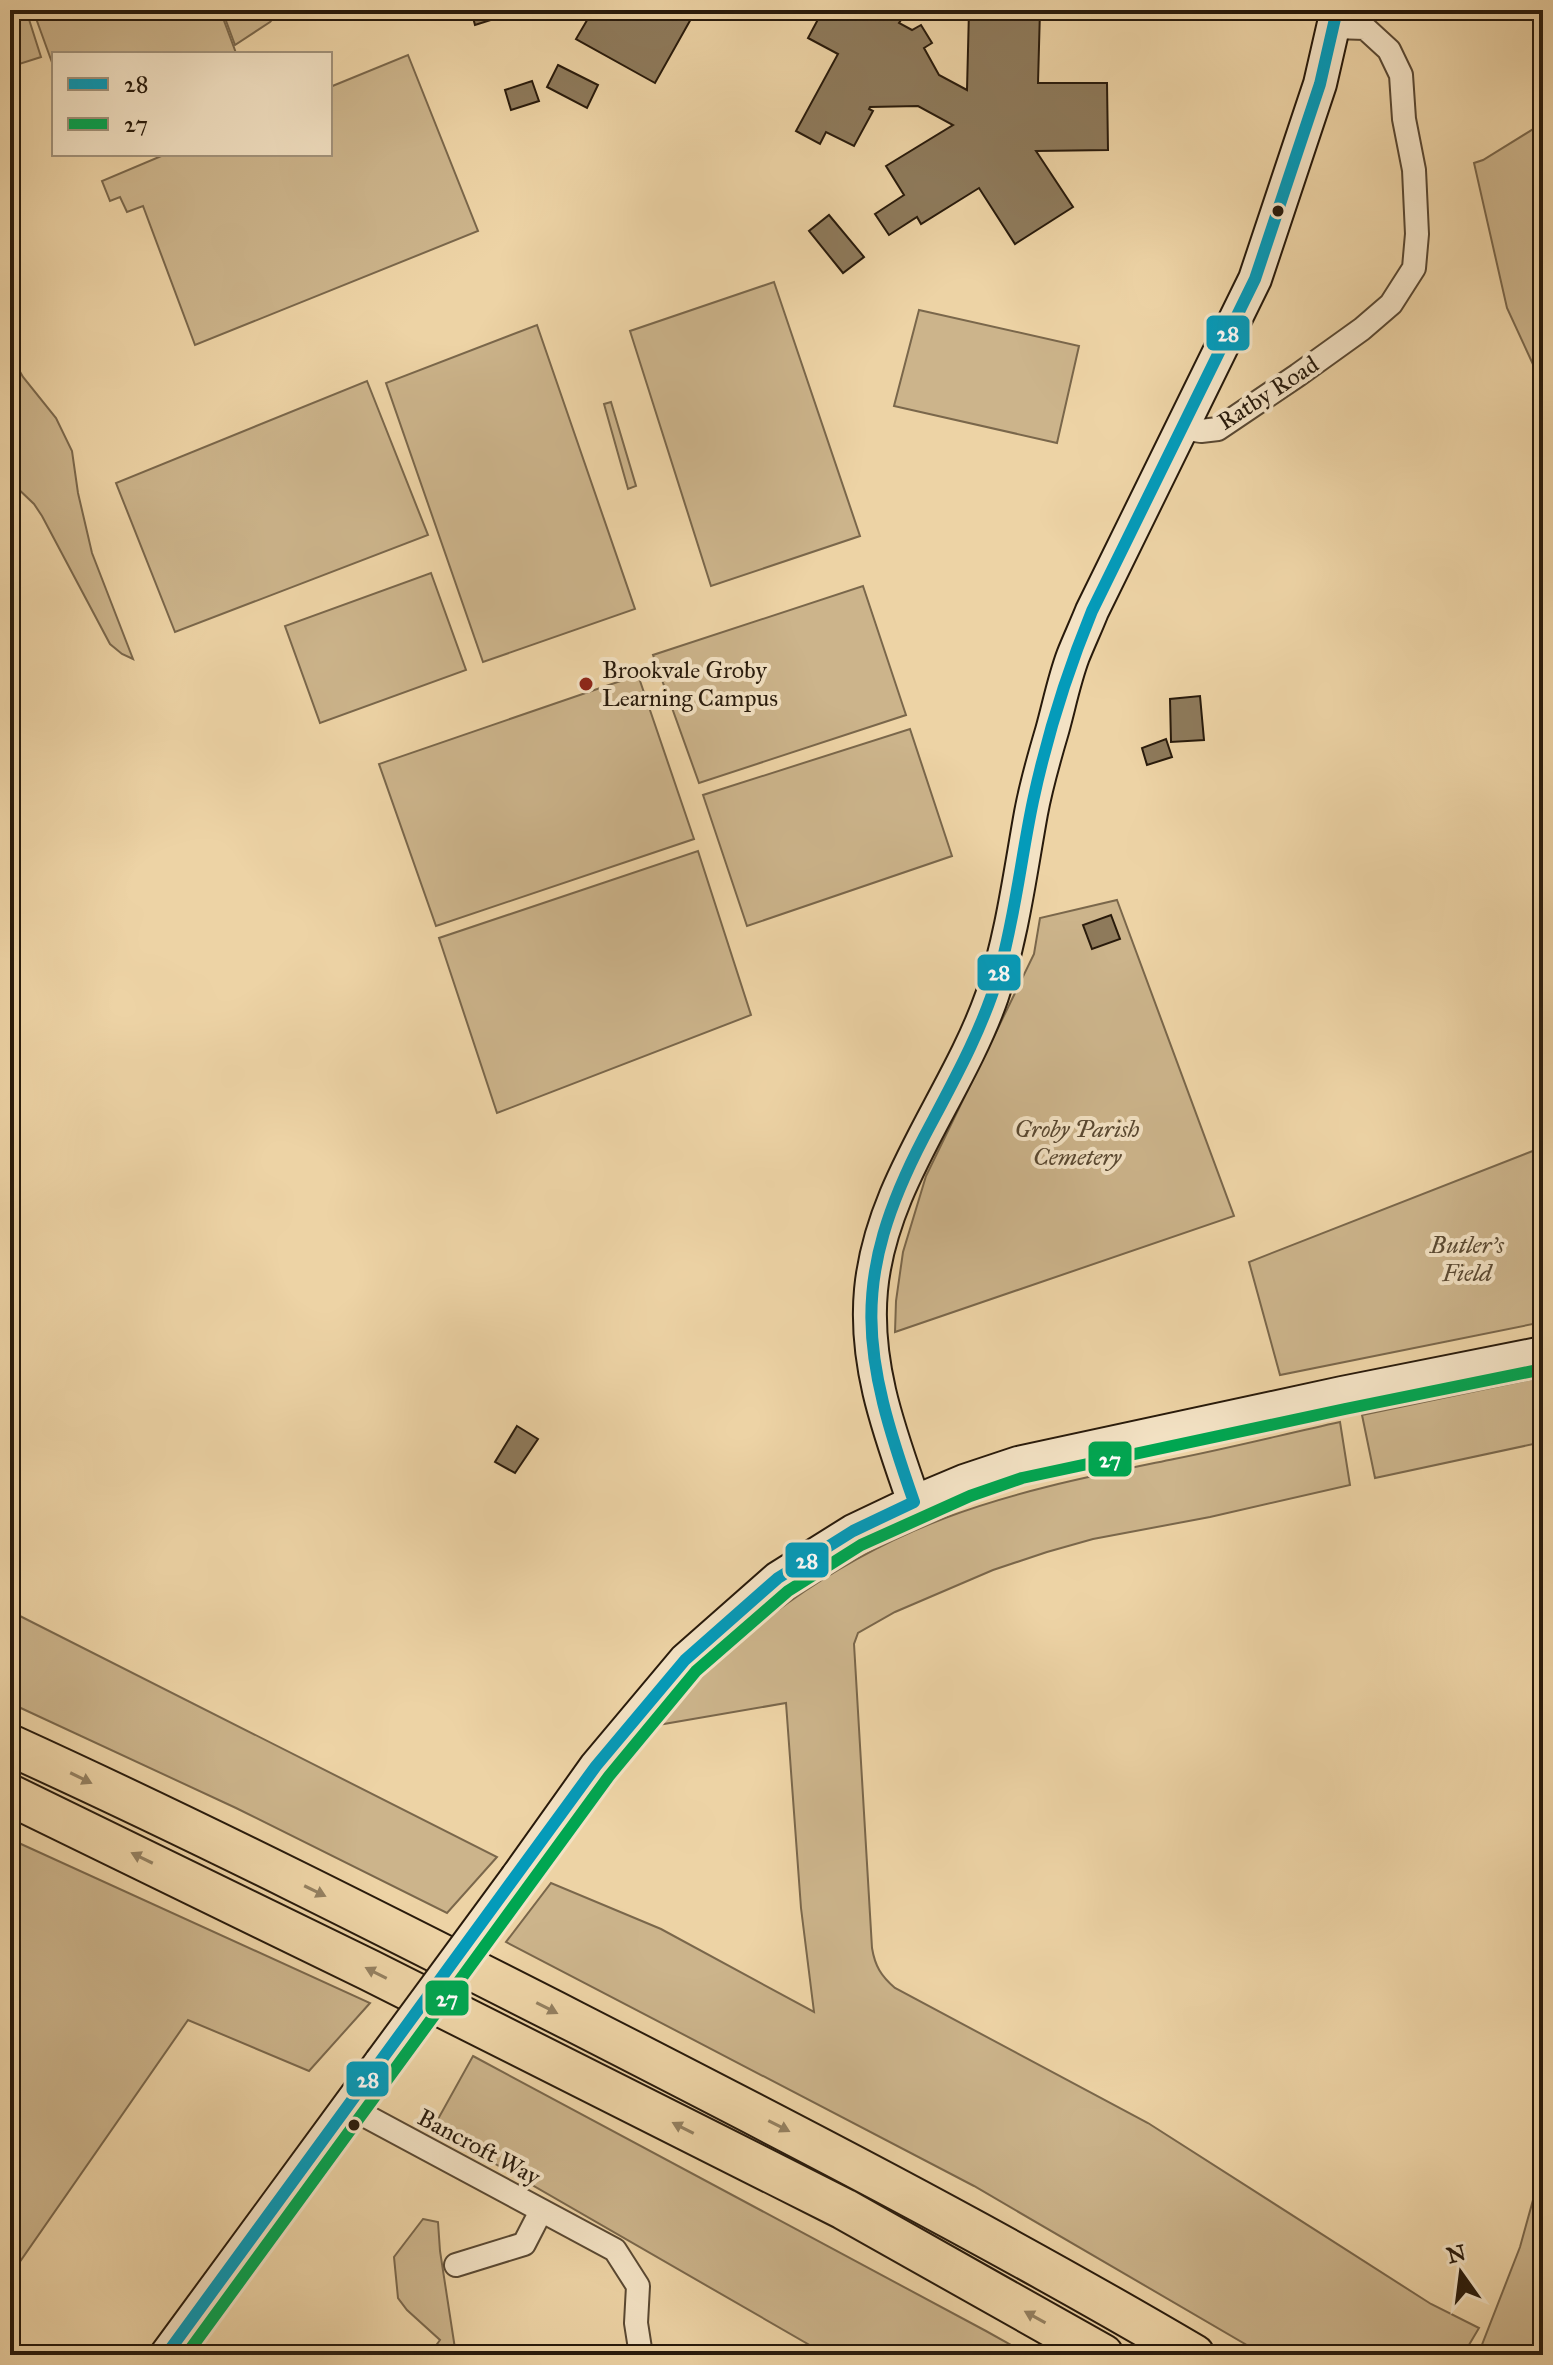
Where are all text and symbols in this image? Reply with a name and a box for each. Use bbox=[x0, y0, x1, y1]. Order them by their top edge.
legend bbox=[52, 52, 332, 156]
text: 28 bbox=[124, 69, 149, 99]
text: 27 bbox=[124, 109, 148, 139]
unlabelled marker bbox=[1270, 203, 1286, 219]
line badge: 28 bbox=[1205, 314, 1251, 352]
text: 28 bbox=[1217, 320, 1239, 347]
street label: Ratby Road bbox=[1212, 349, 1324, 437]
place label: Brookvale Groby Learning Campus bbox=[602, 655, 778, 713]
marker: Brookvale Groby Learning Campus bbox=[577, 675, 595, 693]
line badge: 28 bbox=[976, 953, 1022, 992]
text: 28 bbox=[988, 959, 1010, 986]
park label: Groby Parish Cemetery bbox=[1014, 1114, 1140, 1172]
park label: Butler's Field bbox=[1429, 1230, 1505, 1288]
line badge: 27 bbox=[1087, 1440, 1133, 1478]
text: 27 bbox=[1099, 1446, 1121, 1473]
line badge: 28 bbox=[784, 1541, 830, 1579]
text: 28 bbox=[796, 1547, 818, 1574]
one-way arrow bbox=[69, 1771, 92, 1785]
one-way arrow bbox=[131, 1851, 154, 1865]
one-way arrow bbox=[303, 1884, 326, 1898]
one-way arrow bbox=[364, 1967, 387, 1980]
line badge: 27 bbox=[424, 1979, 470, 2017]
text: 27 bbox=[436, 1985, 458, 2012]
one-way arrow bbox=[536, 2001, 559, 2015]
line badge: 28 bbox=[345, 2060, 390, 2098]
text: 28 bbox=[357, 2066, 379, 2093]
street label: Bancroft Way bbox=[413, 2102, 546, 2192]
unlabelled marker bbox=[346, 2117, 362, 2133]
one-way arrow bbox=[767, 2119, 790, 2133]
one-way arrow bbox=[671, 2121, 694, 2135]
north arrow bbox=[1421, 2233, 1501, 2313]
text: N bbox=[1444, 2239, 1469, 2269]
one-way arrow bbox=[1024, 2310, 1047, 2324]

